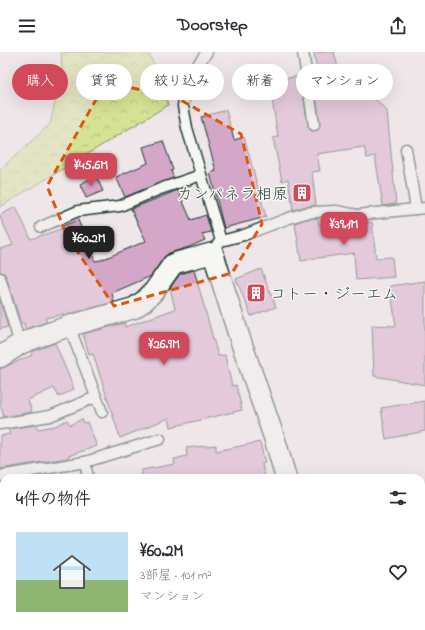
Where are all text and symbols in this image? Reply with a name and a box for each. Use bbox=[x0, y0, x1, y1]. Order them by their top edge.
text: Doorstep bbox=[177, 13, 248, 39]
icon: menu bbox=[16, 15, 38, 37]
icon: share bbox=[387, 15, 409, 37]
chip: 購入 bbox=[12, 64, 68, 100]
chip: 賃貸 bbox=[76, 64, 132, 100]
chip: 絞り込み bbox=[140, 64, 224, 100]
chip: 新着 bbox=[232, 64, 288, 100]
chip: マンション bbox=[296, 64, 393, 100]
pin: ¥45.6M bbox=[58, 153, 124, 187]
text: ¥45.6M bbox=[74, 156, 108, 175]
building icon: カンパネラ相原 bbox=[291, 182, 313, 204]
place label: カンパネラ相原 bbox=[177, 183, 288, 207]
pin: ¥39.1M bbox=[311, 212, 377, 246]
text: ¥39.1M bbox=[329, 215, 359, 234]
pin: ¥60.2M bbox=[56, 226, 122, 260]
text: ¥60.2M bbox=[72, 229, 106, 248]
building icon: コトー・ジーエム bbox=[245, 282, 267, 304]
place label: コトー・ジーエム bbox=[270, 283, 398, 307]
pin: ¥26.9M bbox=[131, 332, 197, 366]
text: ¥26.9M bbox=[148, 335, 180, 354]
text: 4件の物件 bbox=[16, 487, 91, 512]
icon: filters bbox=[387, 487, 409, 509]
text: ¥60.2M bbox=[140, 539, 184, 564]
icon: home bbox=[48, 548, 96, 596]
icon: heart bbox=[387, 561, 409, 583]
text: 3部屋 · 101 m² bbox=[140, 566, 212, 585]
text: マンション bbox=[140, 587, 204, 606]

